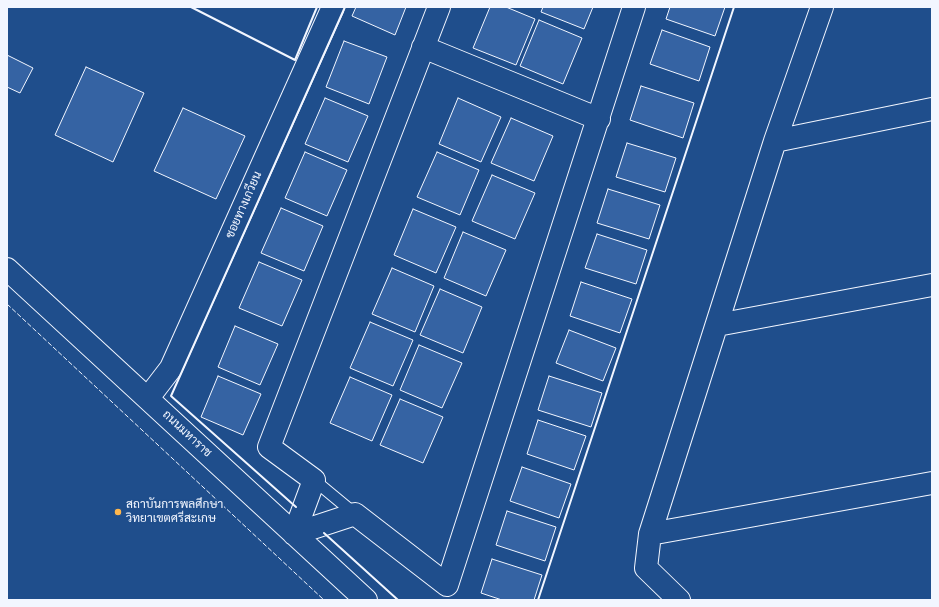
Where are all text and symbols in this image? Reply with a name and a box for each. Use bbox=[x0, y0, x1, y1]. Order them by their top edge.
street label: ซอยทางเกวียน bbox=[223, 169, 265, 241]
street label: ถนนมหาราช bbox=[159, 408, 215, 460]
place label: สถาบันการพลศึกษา วิทยาเขตศรีสะเกษ bbox=[126, 498, 223, 526]
marker: สถาบันการพลศึกษา วิทยาเขตศรีสะเกษ bbox=[113, 507, 123, 517]

